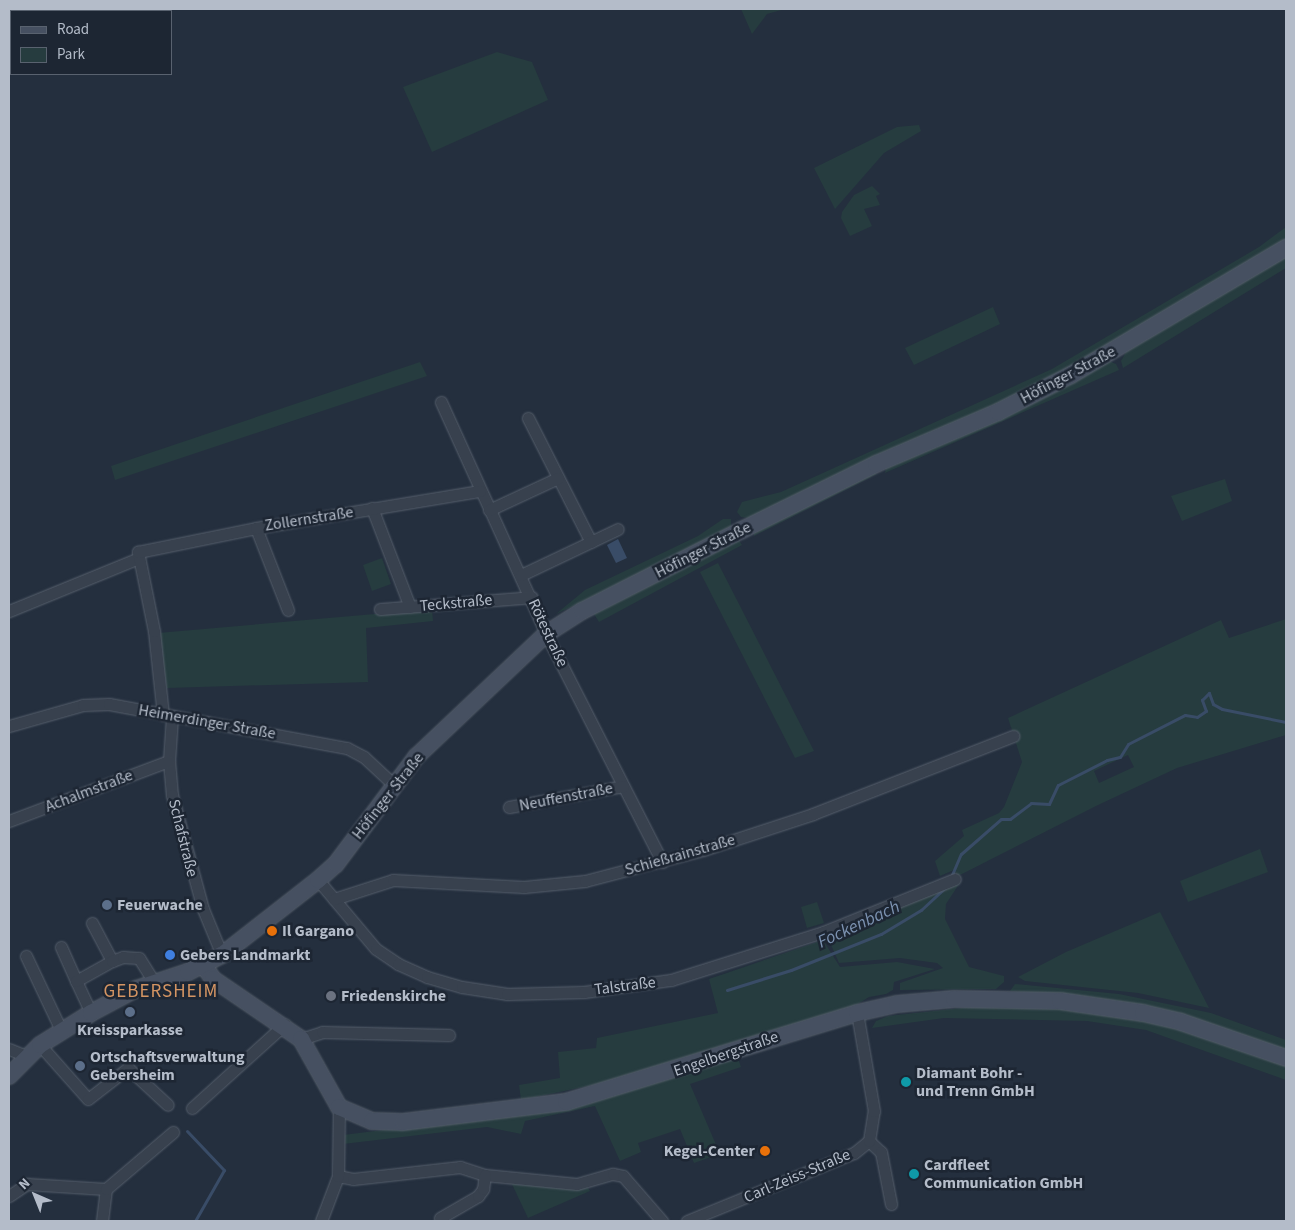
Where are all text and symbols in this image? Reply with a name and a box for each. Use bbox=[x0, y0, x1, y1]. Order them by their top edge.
legend bbox=[10, 10, 172, 75]
text: Road bbox=[57, 19, 89, 40]
text: Park bbox=[57, 44, 85, 65]
street label: Höfinger Straße bbox=[1017, 342, 1119, 408]
street label: Zollernstraße bbox=[263, 503, 355, 535]
street label: Höfinger Straße bbox=[652, 518, 754, 582]
street label: Teckstraße bbox=[419, 590, 493, 616]
street label: Rötestraße bbox=[524, 596, 572, 670]
street label: Heimerdinger Straße bbox=[137, 700, 277, 744]
street label: Höfinger Straße bbox=[348, 749, 428, 843]
street label: Achalmstraße bbox=[42, 766, 136, 816]
street label: Neuffenstraße bbox=[518, 779, 614, 815]
street label: Schafstraße bbox=[164, 797, 202, 879]
street label: Schießrainstraße bbox=[623, 830, 737, 880]
place label: Feuerwache bbox=[117, 895, 203, 915]
water label: Fockenbach bbox=[814, 897, 904, 953]
marker: Feuerwache bbox=[101, 899, 113, 911]
place label: Il Gargano bbox=[282, 921, 354, 941]
marker: Il Gargano bbox=[266, 925, 278, 937]
place label: Gebers Landmarkt bbox=[180, 945, 310, 965]
marker: Gebers Landmarkt bbox=[164, 949, 176, 961]
street label: Talstraße bbox=[593, 973, 657, 999]
district label: GEBERSHEIM bbox=[102, 981, 220, 1003]
place label: Friedenskirche bbox=[341, 986, 446, 1006]
marker: Friedenskirche bbox=[325, 990, 337, 1002]
marker: Kreissparkasse bbox=[124, 1006, 136, 1018]
place label: Kreissparkasse bbox=[77, 1020, 183, 1040]
street label: Engelbergstraße bbox=[671, 1027, 781, 1081]
place label: Ortschaftsverwaltung Gebersheim bbox=[90, 1047, 245, 1085]
marker: Ortschaftsverwaltung Gebersheim bbox=[74, 1060, 86, 1072]
place label: Diamant Bohr - und Trenn GmbH bbox=[916, 1063, 1035, 1101]
marker: Diamant Bohr - und Trenn GmbH bbox=[900, 1076, 912, 1088]
place label: Kegel-Center bbox=[664, 1141, 755, 1161]
street label: Carl-Zeiss-Straße bbox=[741, 1145, 853, 1207]
marker: Kegel-Center bbox=[759, 1145, 771, 1157]
place label: Cardfleet Communication GmbH bbox=[924, 1155, 1083, 1193]
marker: Cardfleet Communication GmbH bbox=[908, 1168, 920, 1180]
north arrow bbox=[10, 1170, 60, 1220]
text: N bbox=[14, 1174, 35, 1195]

